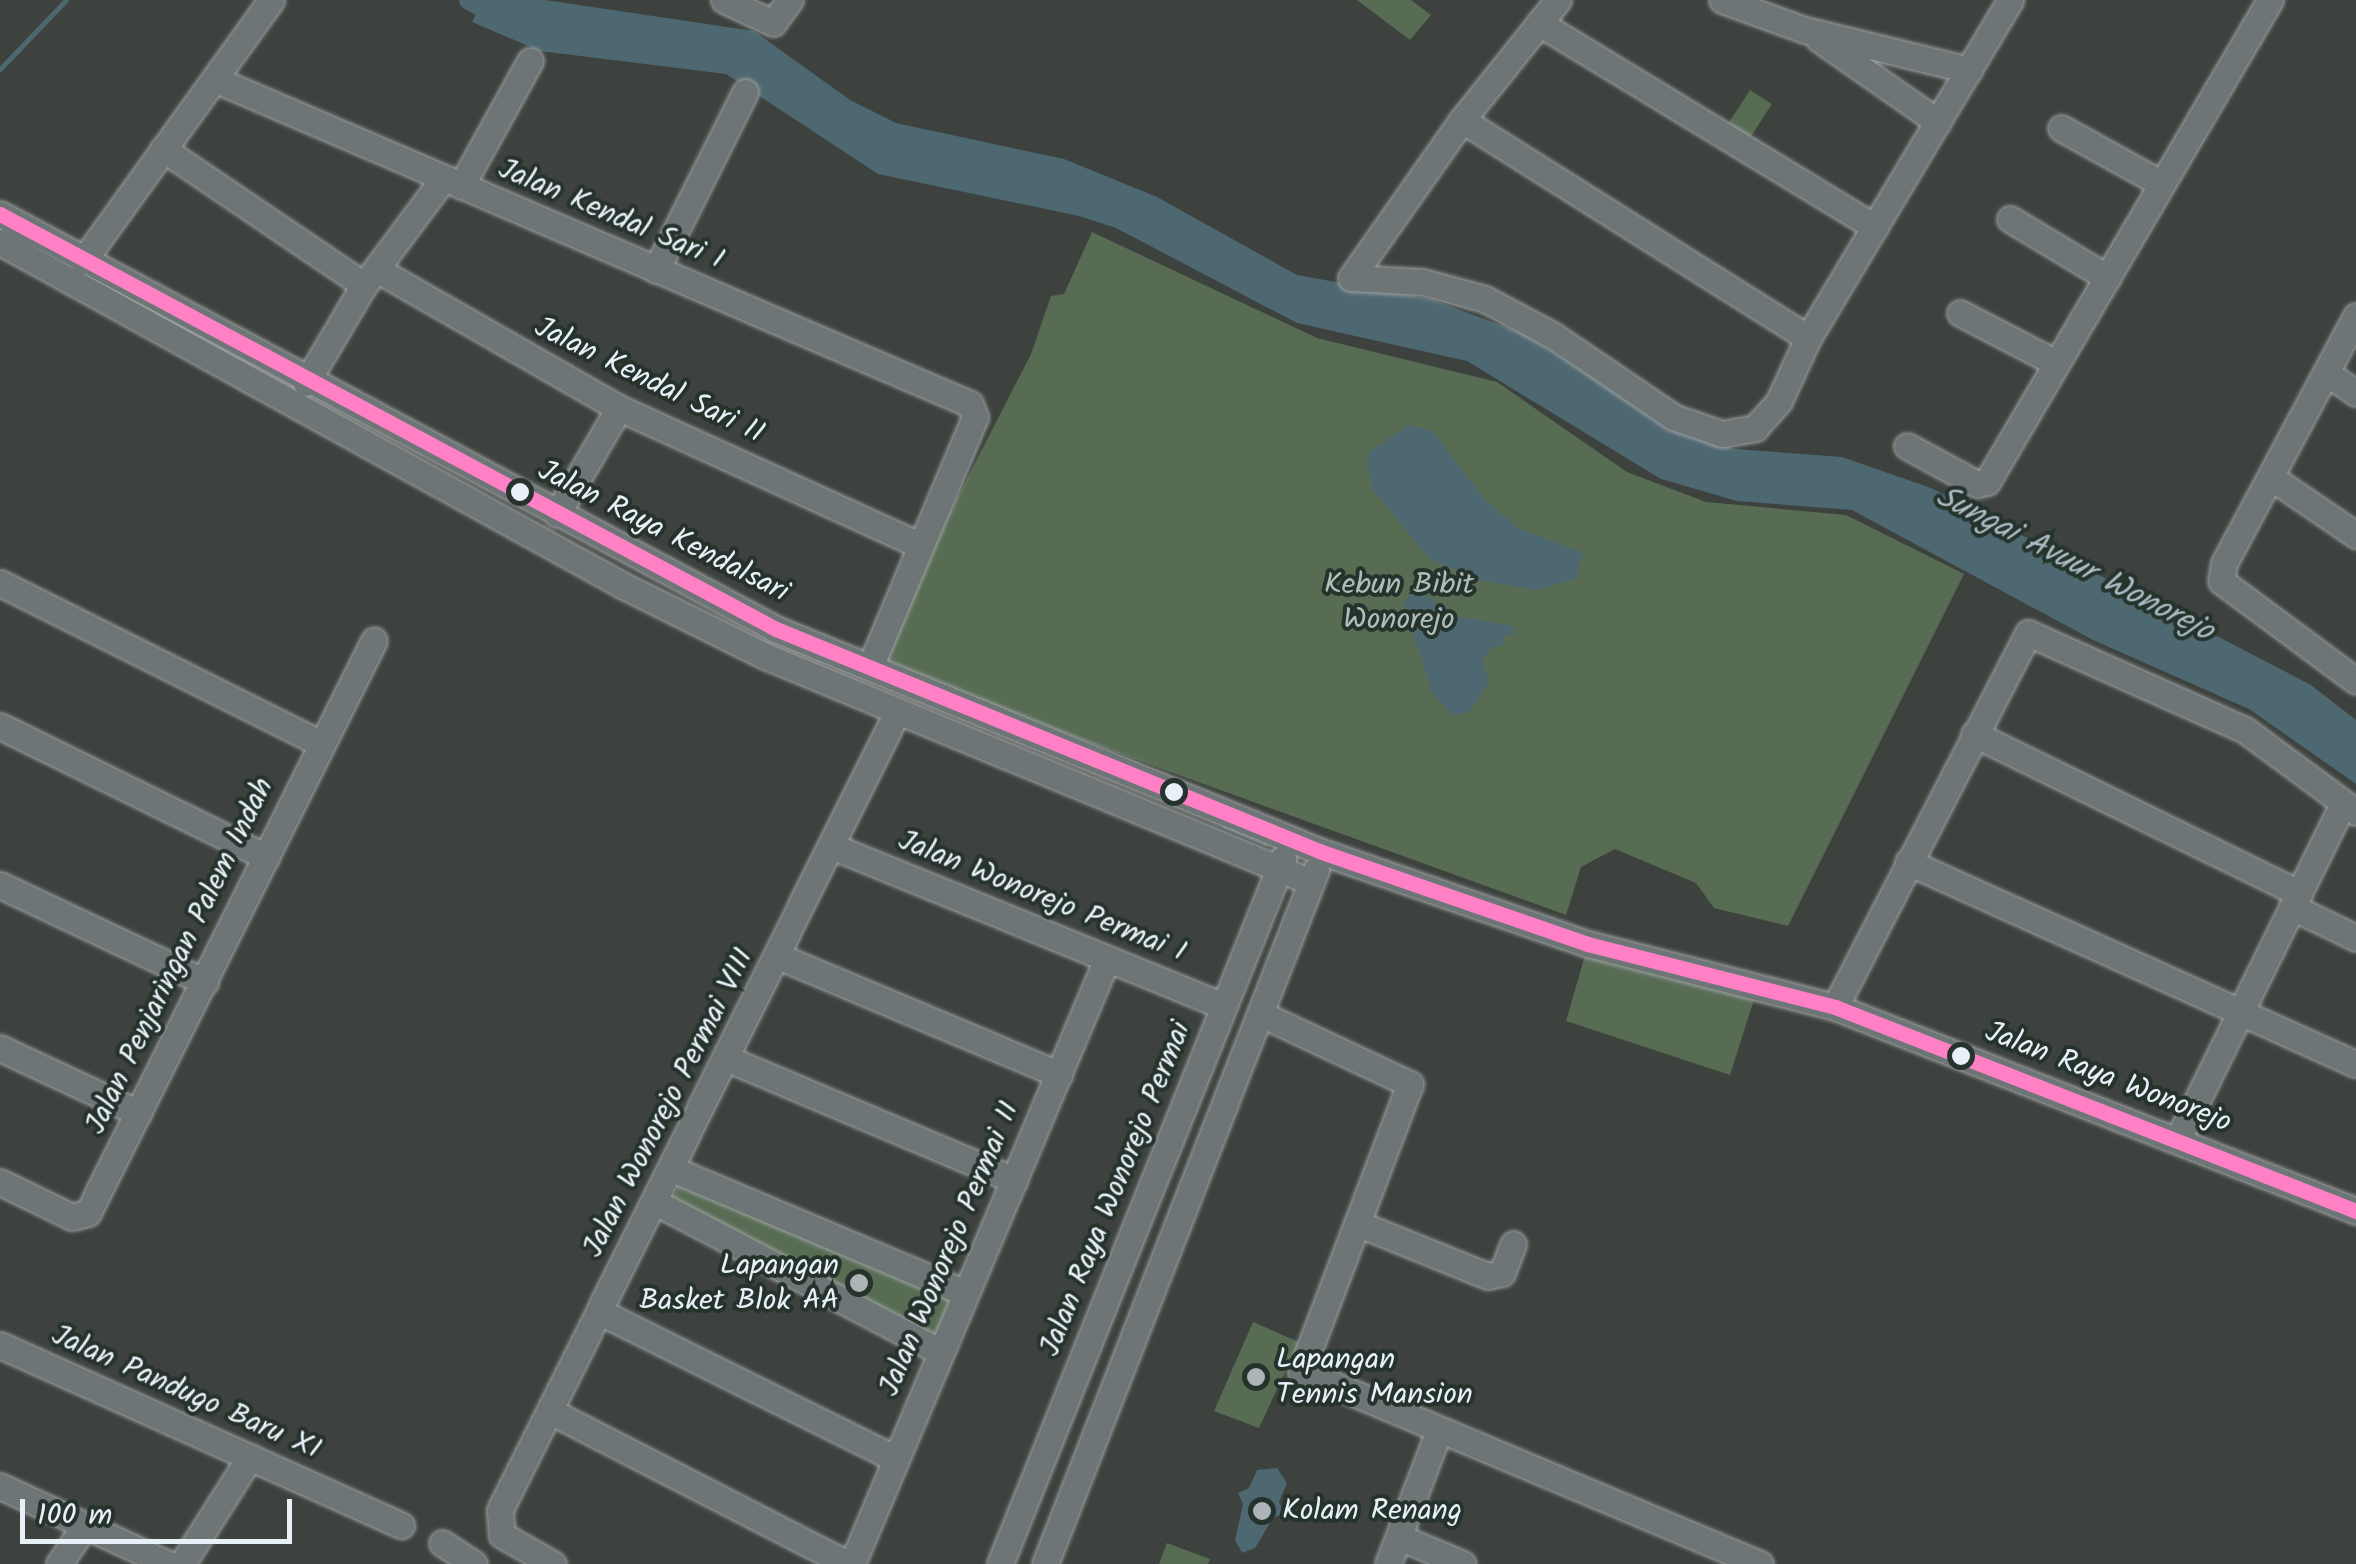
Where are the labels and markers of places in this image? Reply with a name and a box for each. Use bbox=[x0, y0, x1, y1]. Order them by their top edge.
unlabelled marker bbox=[510, 482, 530, 502]
unlabelled marker bbox=[1164, 782, 1184, 802]
unlabelled marker bbox=[1951, 1046, 1971, 1066]
place label: Lapangan Basket Blok AA bbox=[639, 1248, 839, 1318]
marker: Lapangan Basket Blok AA bbox=[848, 1272, 870, 1294]
place label: Lapangan Tennis Mansion bbox=[1276, 1342, 1473, 1412]
marker: Lapangan Tennis Mansion bbox=[1245, 1366, 1267, 1388]
place label: Kolam Renang bbox=[1282, 1493, 1462, 1529]
marker: Kolam Renang bbox=[1251, 1500, 1273, 1522]

